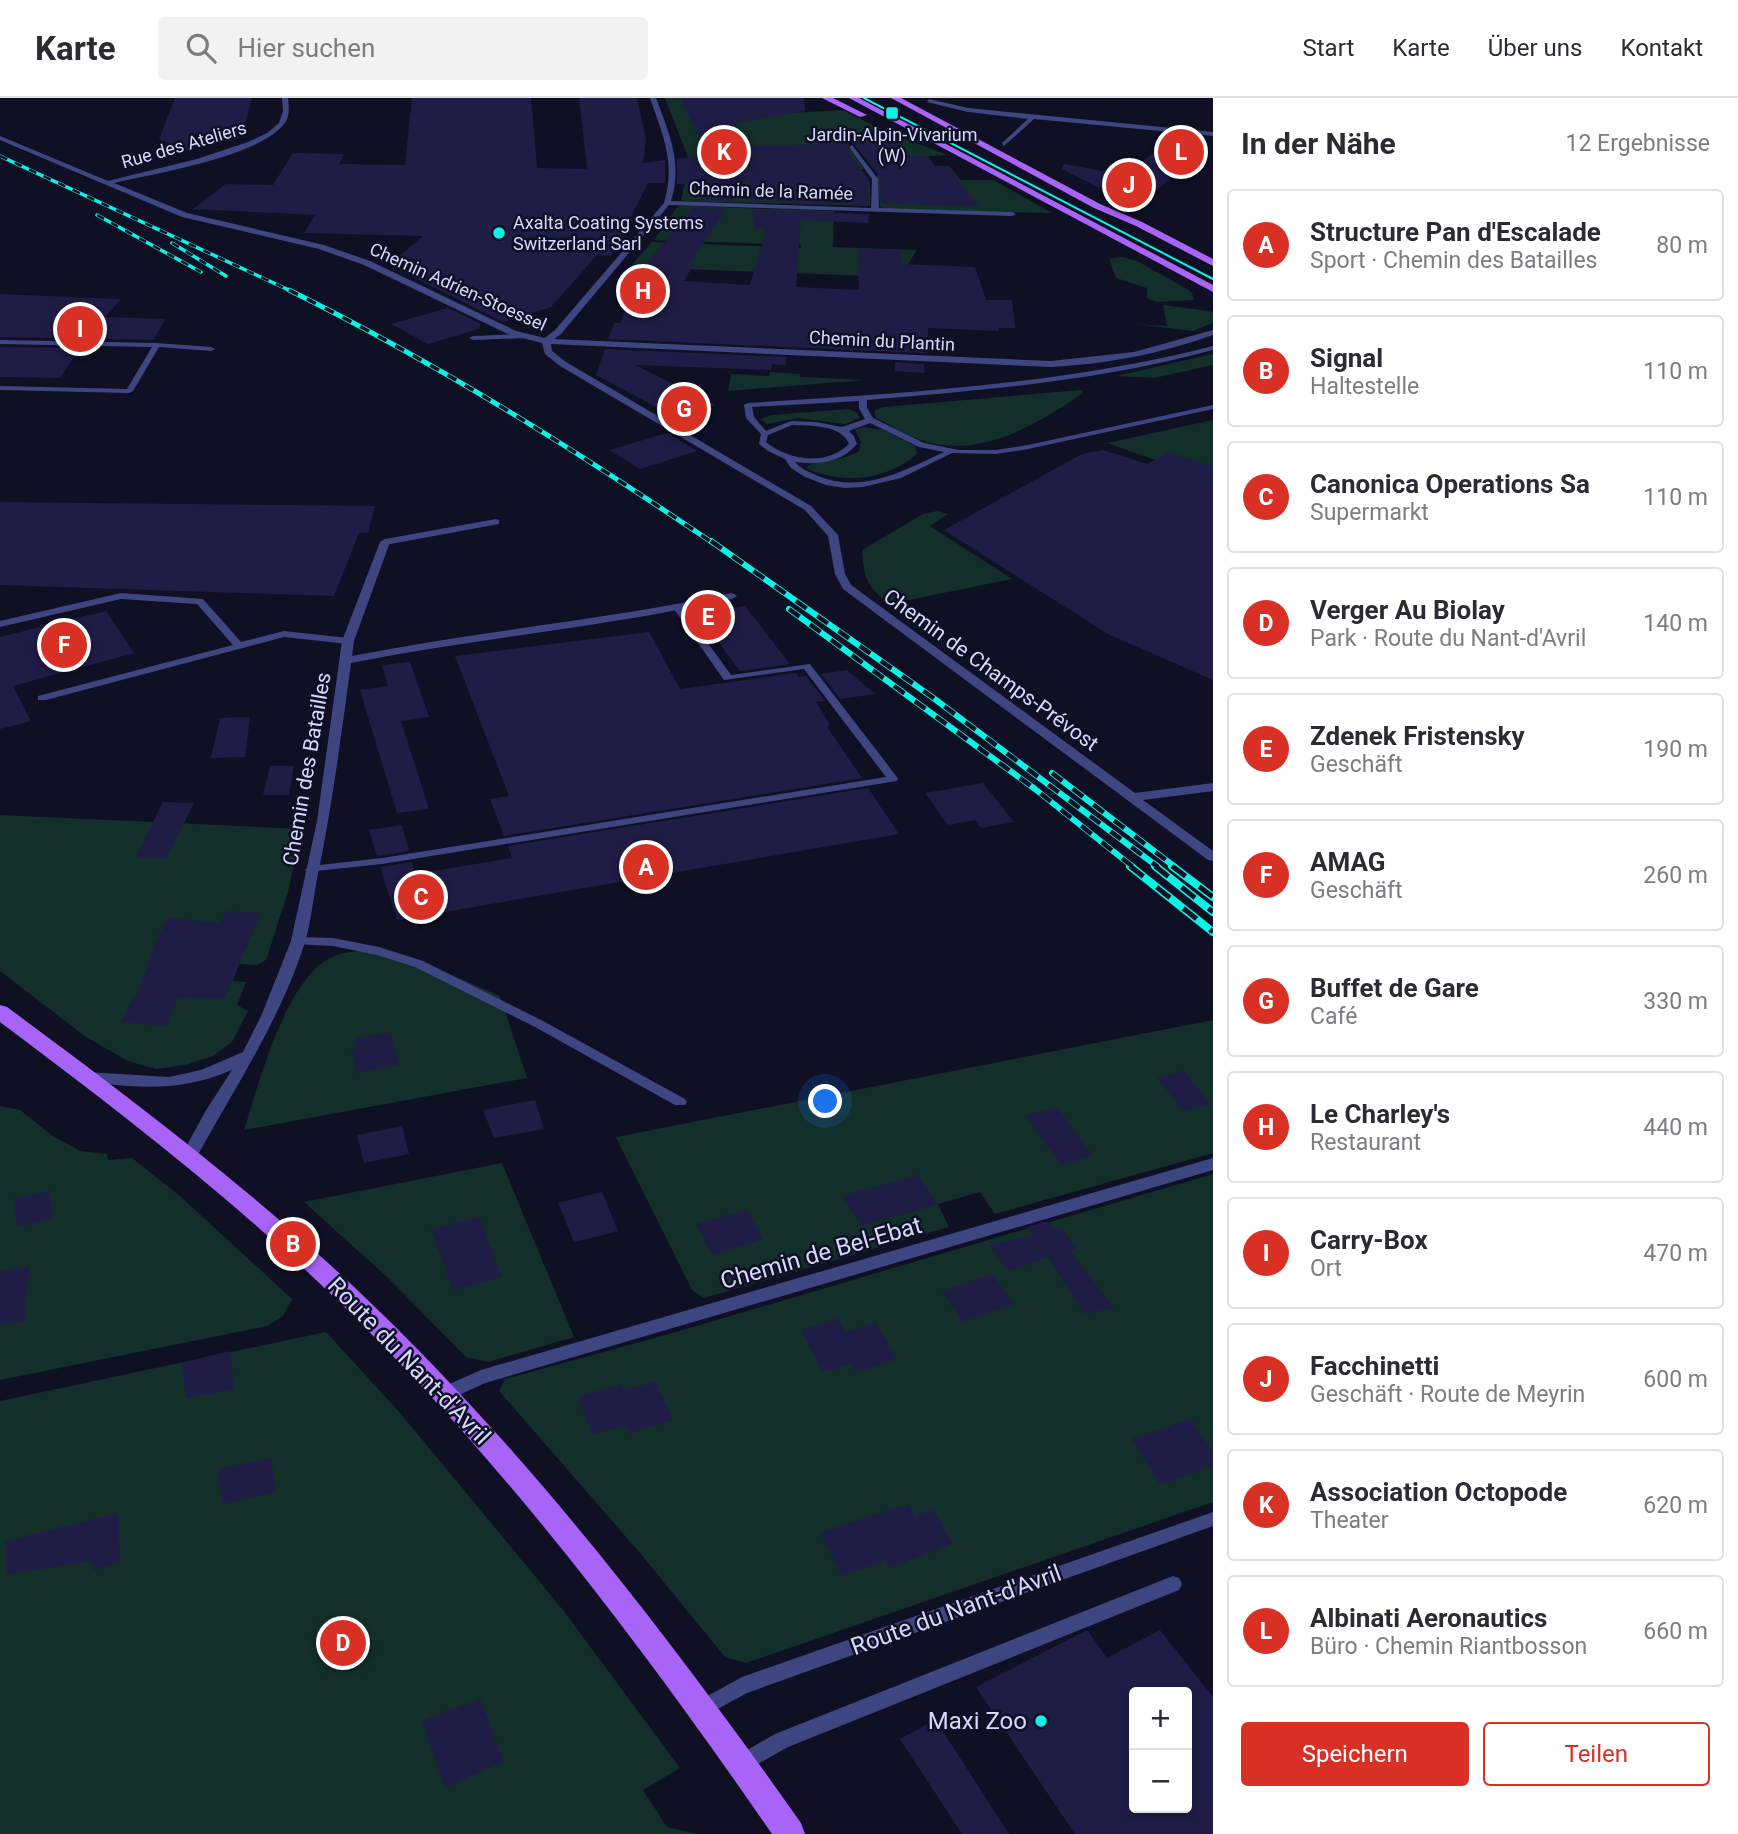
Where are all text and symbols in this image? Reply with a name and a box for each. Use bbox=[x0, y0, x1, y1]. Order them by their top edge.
search box bbox=[158, 17, 648, 80]
text: Karte bbox=[35, 29, 116, 68]
icon: search bbox=[182, 29, 220, 67]
text: Hier suchen bbox=[238, 33, 375, 63]
text: Start bbox=[1303, 34, 1354, 62]
text: Karte bbox=[1392, 34, 1450, 62]
text: Über uns bbox=[1488, 34, 1582, 62]
text: Kontakt bbox=[1620, 34, 1703, 62]
marker: Jardin-Alpin-Vivarium (W) bbox=[884, 105, 900, 121]
street label: Rue des Ateliers bbox=[119, 117, 249, 172]
place label: Jardin-Alpin-Vivarium (W) bbox=[806, 124, 978, 167]
pin: K bbox=[701, 126, 747, 178]
pin: L bbox=[1158, 126, 1204, 178]
text: In der Nähe bbox=[1241, 126, 1396, 161]
text: 12 Ergebnisse bbox=[1566, 130, 1710, 157]
pin: J bbox=[1106, 159, 1152, 211]
street label: Chemin de la Ramée bbox=[689, 177, 853, 204]
place label: Axalta Coating Systems Switzerland Sarl bbox=[513, 212, 704, 254]
text: Structure Pan d'Escalade bbox=[1310, 217, 1601, 247]
marker: Axalta Coating Systems Switzerland Sarl bbox=[491, 225, 507, 241]
text: A bbox=[1258, 232, 1274, 259]
text: 80 m bbox=[1656, 232, 1708, 259]
street label: Chemin Adrien-Stoessel bbox=[367, 238, 550, 335]
text: Sport · Chemin des Batailles bbox=[1310, 247, 1597, 274]
pin: H bbox=[620, 265, 666, 317]
pin: I bbox=[57, 303, 103, 355]
street label: Chemin du Plantin bbox=[809, 326, 955, 355]
text: Signal bbox=[1310, 343, 1383, 373]
text: B bbox=[1259, 358, 1273, 385]
text: 110 m bbox=[1643, 358, 1708, 385]
text: Haltestelle bbox=[1310, 373, 1419, 400]
pin: G bbox=[661, 383, 707, 435]
text: Canonica Operations Sa bbox=[1310, 469, 1590, 499]
text: C bbox=[1258, 484, 1274, 511]
text: 110 m bbox=[1643, 484, 1708, 511]
text: Supermarkt bbox=[1310, 499, 1429, 526]
street label: Chemin de Champs-Prévost bbox=[879, 584, 1103, 756]
pin: E bbox=[685, 591, 731, 643]
text: Verger Au Biolay bbox=[1310, 595, 1505, 625]
text: D bbox=[1259, 610, 1273, 637]
text: 140 m bbox=[1643, 610, 1708, 637]
pin: F bbox=[41, 619, 87, 671]
text: Park · Route du Nant-d'Avril bbox=[1310, 625, 1586, 652]
street label: Chemin des Batailles bbox=[278, 670, 336, 868]
text: Zdenek Fristensky bbox=[1310, 721, 1525, 751]
text: E bbox=[1260, 736, 1272, 763]
text: 190 m bbox=[1643, 736, 1708, 763]
text: Geschäft bbox=[1310, 751, 1402, 778]
pin: A bbox=[623, 841, 669, 893]
text: AMAG bbox=[1310, 847, 1385, 877]
text: F bbox=[1260, 862, 1272, 889]
text: 260 m bbox=[1643, 862, 1708, 889]
pin: C bbox=[398, 871, 444, 923]
text: Geschäft bbox=[1310, 877, 1402, 904]
text: Buffet de Gare bbox=[1310, 973, 1479, 1003]
text: G bbox=[1258, 988, 1274, 1015]
text: 330 m bbox=[1643, 988, 1708, 1015]
text: Café bbox=[1310, 1003, 1357, 1030]
your location bbox=[808, 1084, 842, 1118]
text: Le Charley's bbox=[1310, 1099, 1450, 1129]
text: H bbox=[1258, 1114, 1274, 1141]
text: 440 m bbox=[1643, 1114, 1708, 1141]
text: Restaurant bbox=[1310, 1129, 1421, 1156]
street label: Chemin de Bel-Ebat bbox=[717, 1211, 925, 1295]
pin: B bbox=[270, 1218, 316, 1270]
text: Carry-Box bbox=[1310, 1225, 1428, 1255]
text: I bbox=[1263, 1240, 1269, 1267]
text: 470 m bbox=[1643, 1240, 1708, 1267]
text: Ort bbox=[1310, 1255, 1342, 1282]
street label: Route du Nant-d'Avril bbox=[322, 1272, 496, 1450]
text: Facchinetti bbox=[1310, 1351, 1439, 1381]
text: J bbox=[1260, 1366, 1272, 1393]
text: 600 m bbox=[1643, 1366, 1708, 1393]
text: Geschäft · Route de Meyrin bbox=[1310, 1381, 1585, 1408]
text: Association Octopode bbox=[1310, 1477, 1567, 1507]
text: K bbox=[1259, 1492, 1273, 1519]
text: 620 m bbox=[1643, 1492, 1708, 1519]
text: Theater bbox=[1310, 1507, 1389, 1534]
street label: Route du Nant-d'Avril bbox=[847, 1559, 1065, 1661]
text: Albinati Aeronautics bbox=[1310, 1603, 1547, 1633]
pin: D bbox=[320, 1617, 366, 1669]
text: L bbox=[1260, 1618, 1272, 1645]
text: 660 m bbox=[1643, 1618, 1708, 1645]
text: Büro · Chemin Riantbosson bbox=[1310, 1633, 1587, 1660]
map controls bbox=[1129, 1687, 1192, 1813]
button: + bbox=[1129, 1687, 1192, 1750]
place label: Maxi Zoo bbox=[928, 1707, 1027, 1735]
marker: Maxi Zoo bbox=[1033, 1713, 1049, 1729]
button: Speichern bbox=[1241, 1722, 1469, 1786]
button: Teilen bbox=[1483, 1722, 1710, 1786]
button: − bbox=[1129, 1750, 1192, 1813]

